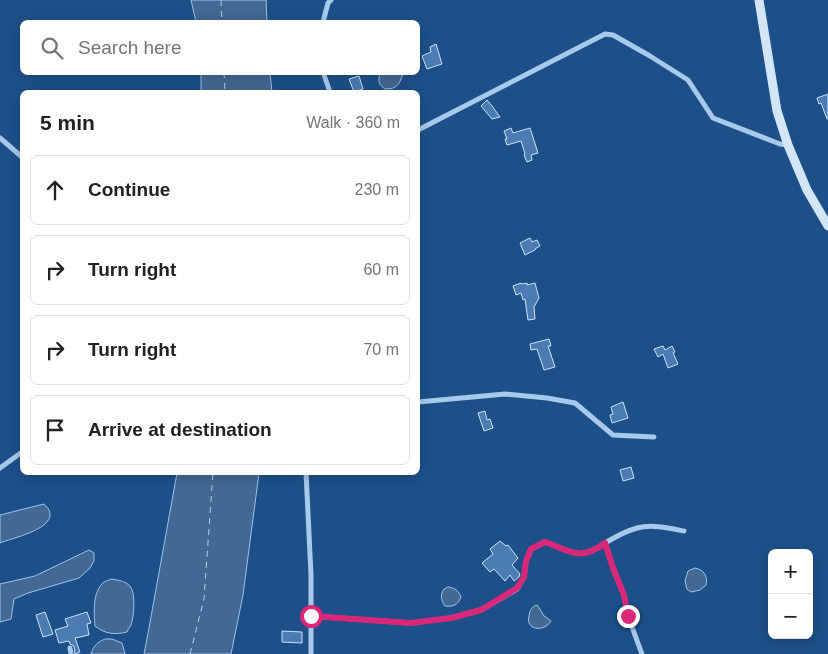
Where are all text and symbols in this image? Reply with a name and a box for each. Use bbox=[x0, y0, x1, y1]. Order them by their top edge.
search box bbox=[20, 20, 420, 75]
icon: search bbox=[38, 34, 66, 62]
text: Search here bbox=[78, 37, 182, 58]
text: 5 min bbox=[40, 111, 95, 134]
text: Walk · 360 m bbox=[306, 114, 400, 131]
icon: ahead bbox=[41, 176, 69, 204]
text: Continue bbox=[88, 179, 170, 200]
text: 230 m bbox=[355, 181, 399, 198]
icon: right bbox=[41, 256, 69, 284]
text: Turn right bbox=[88, 259, 176, 280]
text: 60 m bbox=[363, 261, 399, 278]
icon: right bbox=[41, 336, 69, 364]
text: Turn right bbox=[88, 339, 176, 360]
text: 70 m bbox=[363, 341, 399, 358]
icon: arrive bbox=[41, 416, 69, 444]
text: Arrive at destination bbox=[88, 419, 272, 440]
map controls bbox=[768, 549, 813, 639]
button: + bbox=[768, 549, 813, 594]
button: − bbox=[768, 594, 813, 639]
route start bbox=[300, 605, 323, 628]
route end bbox=[617, 605, 640, 628]

